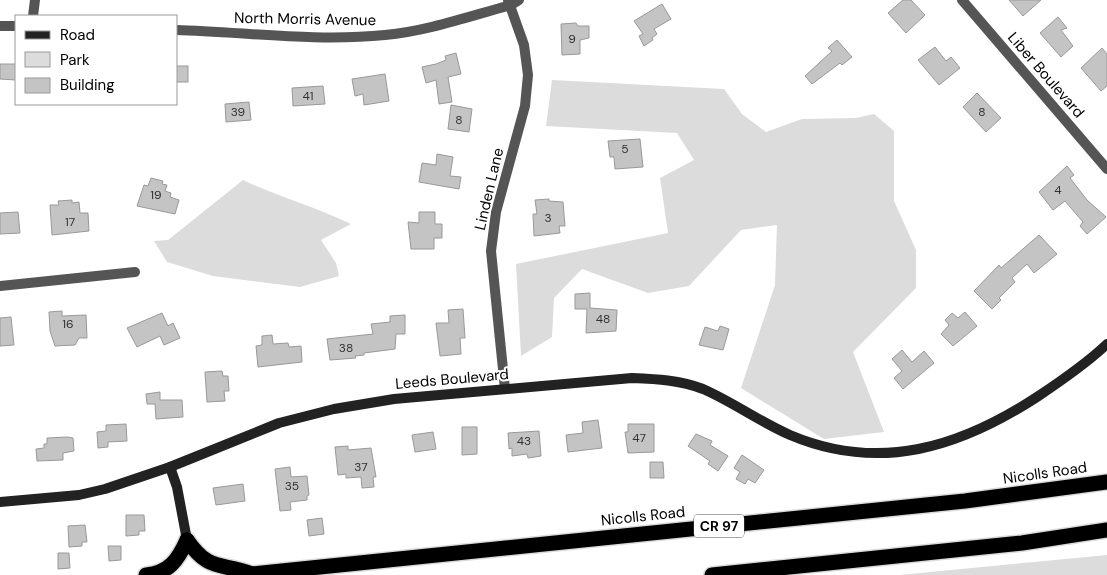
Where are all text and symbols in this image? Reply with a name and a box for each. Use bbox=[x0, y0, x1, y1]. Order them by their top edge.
street label: North Morris Avenue bbox=[234, 8, 376, 30]
legend bbox=[15, 15, 178, 105]
text: Road bbox=[60, 25, 95, 45]
street label: Liber Boulevard bbox=[1003, 28, 1089, 122]
house number: 9 bbox=[568, 31, 576, 47]
text: Park bbox=[60, 50, 90, 70]
text: Building bbox=[60, 75, 115, 95]
house number: 41 bbox=[302, 88, 314, 104]
house number: 39 bbox=[231, 104, 245, 120]
house number: 8 bbox=[978, 104, 986, 120]
house number: 8 bbox=[455, 112, 463, 128]
house number: 5 bbox=[621, 141, 629, 157]
street label: Linden Lane bbox=[470, 146, 508, 232]
house number: 4 bbox=[1054, 182, 1062, 198]
house number: 19 bbox=[150, 187, 162, 203]
house number: 3 bbox=[544, 210, 552, 226]
house number: 17 bbox=[65, 214, 75, 230]
house number: 48 bbox=[596, 311, 610, 327]
house number: 16 bbox=[62, 316, 74, 332]
house number: 38 bbox=[339, 340, 353, 356]
street label: Leeds Boulevard bbox=[394, 364, 510, 394]
house number: 47 bbox=[632, 430, 646, 446]
house number: 43 bbox=[517, 433, 531, 449]
street label: Nicolls Road bbox=[1002, 457, 1088, 489]
house number: 37 bbox=[354, 459, 368, 475]
house number: 35 bbox=[285, 478, 299, 494]
street label: Nicolls Road bbox=[600, 502, 686, 530]
road number: CR 97 bbox=[694, 514, 744, 538]

